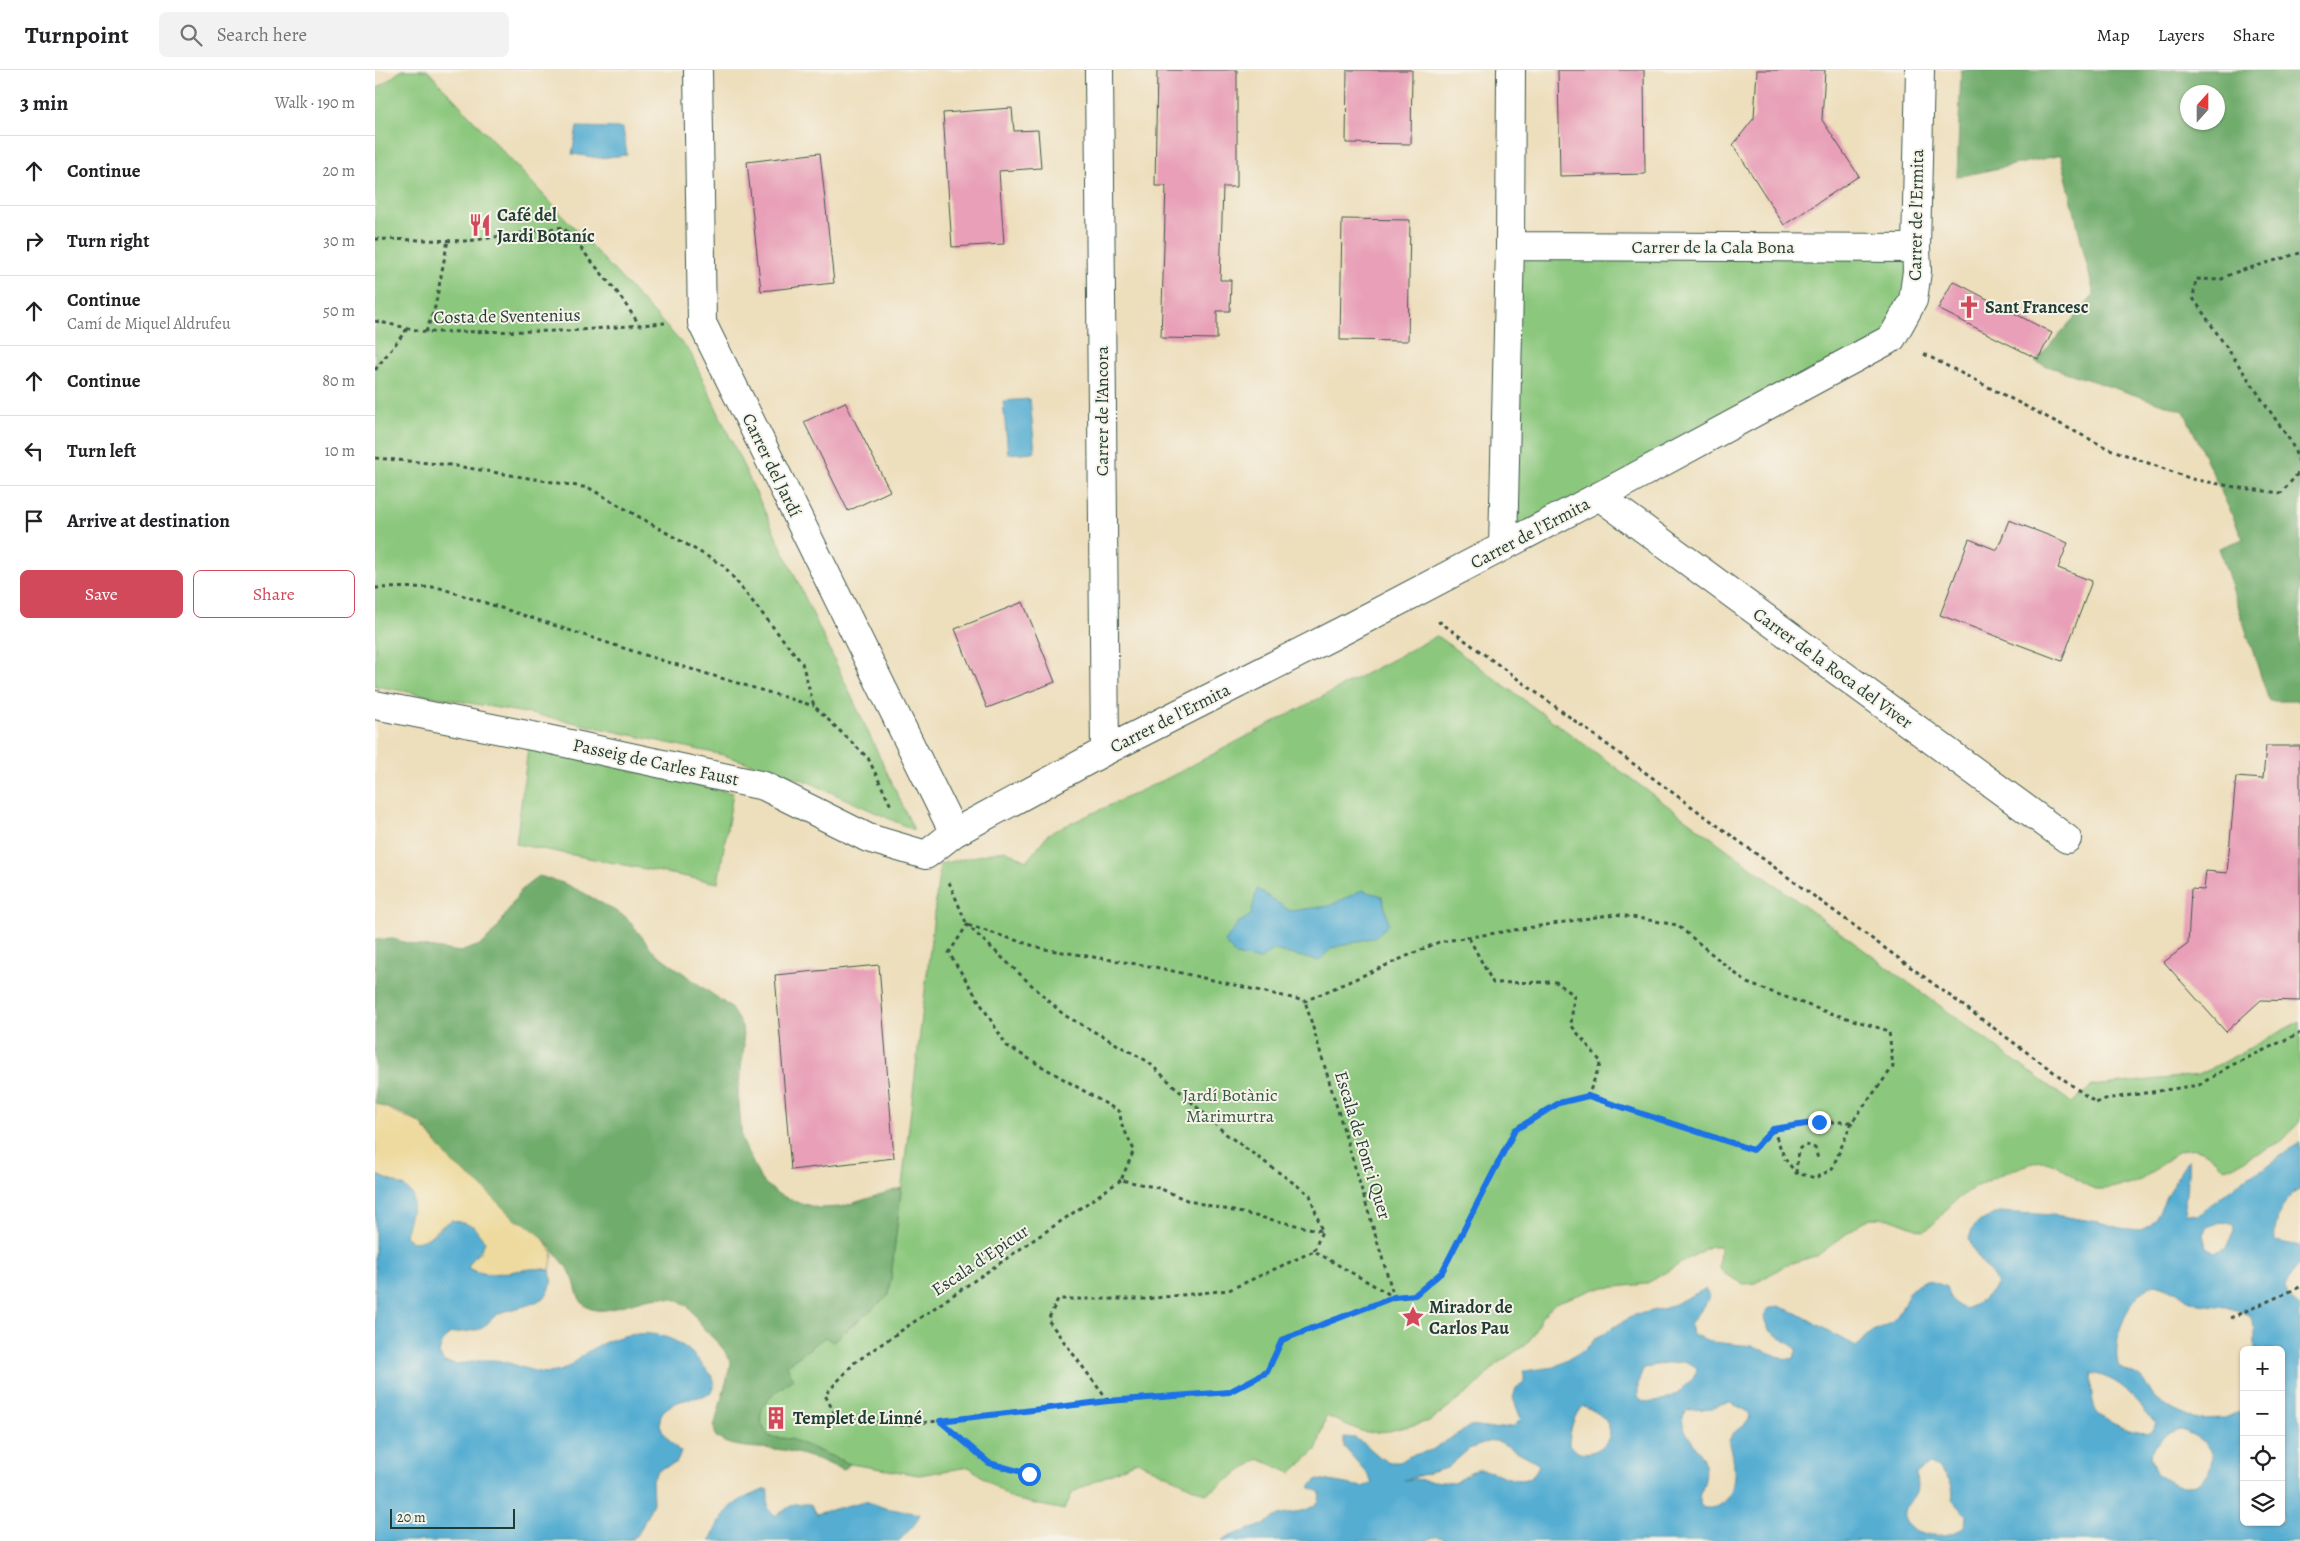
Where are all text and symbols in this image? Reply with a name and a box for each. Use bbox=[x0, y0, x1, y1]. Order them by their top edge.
search box bbox=[159, 12, 509, 57]
text: Turnpoint bbox=[25, 19, 129, 51]
icon: search bbox=[177, 21, 205, 49]
text: Search here bbox=[217, 22, 307, 48]
text: Map bbox=[2097, 23, 2130, 47]
text: Layers bbox=[2158, 23, 2205, 47]
text: Share bbox=[2233, 23, 2275, 47]
north arrow bbox=[2180, 85, 2225, 130]
text: 3 min bbox=[20, 89, 68, 117]
text: Walk · 190 m bbox=[275, 92, 355, 114]
street label: Carrer de l'Ermita bbox=[1903, 148, 1929, 281]
icon: ahead bbox=[20, 157, 48, 185]
text: Continue bbox=[67, 158, 141, 184]
text: 20 m bbox=[322, 160, 355, 182]
place label: Café del Jardi Botaníc bbox=[497, 203, 595, 248]
restaurant icon: Café del Jardi Botaníc bbox=[467, 212, 493, 238]
icon: right bbox=[20, 227, 48, 255]
text: Turn right bbox=[67, 228, 149, 254]
text: 30 m bbox=[323, 230, 355, 252]
street label: Carrer de la Cala Bona bbox=[1631, 235, 1795, 259]
text: Continue bbox=[67, 287, 141, 313]
church icon: Sant Francesc bbox=[1956, 294, 1982, 320]
place label: Sant Francesc bbox=[1985, 295, 2089, 319]
icon: ahead bbox=[20, 297, 48, 325]
text: 50 m bbox=[323, 300, 355, 322]
street label: Costa de Sventenius bbox=[433, 303, 581, 329]
text: Camí de Miquel Aldrufeu bbox=[67, 313, 231, 335]
street label: Carrer de l'Ancora bbox=[1090, 345, 1114, 476]
icon: ahead bbox=[20, 367, 48, 395]
text: Continue bbox=[67, 368, 141, 394]
text: 80 m bbox=[322, 370, 355, 392]
street label: Carrer del Jardí bbox=[737, 409, 807, 521]
icon: left bbox=[20, 437, 48, 465]
text: Turn left bbox=[67, 438, 136, 464]
text: 10 m bbox=[325, 440, 355, 462]
street label: Carrer de l'Ermita bbox=[1466, 491, 1594, 575]
icon: arrive bbox=[20, 507, 48, 535]
text: Arrive at destination bbox=[67, 508, 230, 534]
button: Save bbox=[20, 570, 183, 618]
button: Share bbox=[193, 570, 355, 618]
street label: Carrer de la Roca del Viver bbox=[1748, 602, 1918, 734]
street label: Carrer de l'Ermita bbox=[1106, 677, 1235, 759]
street label: Passeig de Carles Faust bbox=[571, 733, 741, 791]
street label: Escala de Font i Quer bbox=[1329, 1068, 1397, 1222]
park label: Jardí Botànic Marimurtra bbox=[1182, 1083, 1278, 1128]
route end bbox=[1808, 1111, 1831, 1134]
street label: Escala d'Epicur bbox=[927, 1219, 1033, 1301]
place label: Mirador de Carlos Pau bbox=[1429, 1295, 1513, 1340]
place icon: Mirador de Carlos Pau bbox=[1400, 1304, 1426, 1330]
map controls bbox=[2240, 1346, 2285, 1526]
button: + bbox=[2240, 1346, 2285, 1391]
button: − bbox=[2240, 1391, 2285, 1436]
building icon: Templet de Linné bbox=[763, 1405, 789, 1431]
place label: Templet de Linné bbox=[793, 1406, 922, 1430]
button: locate bbox=[2240, 1436, 2285, 1481]
route start bbox=[1018, 1463, 1041, 1486]
button: layers bbox=[2240, 1481, 2285, 1526]
scale bar bbox=[390, 1506, 515, 1529]
text: 20 m bbox=[397, 1508, 426, 1527]

